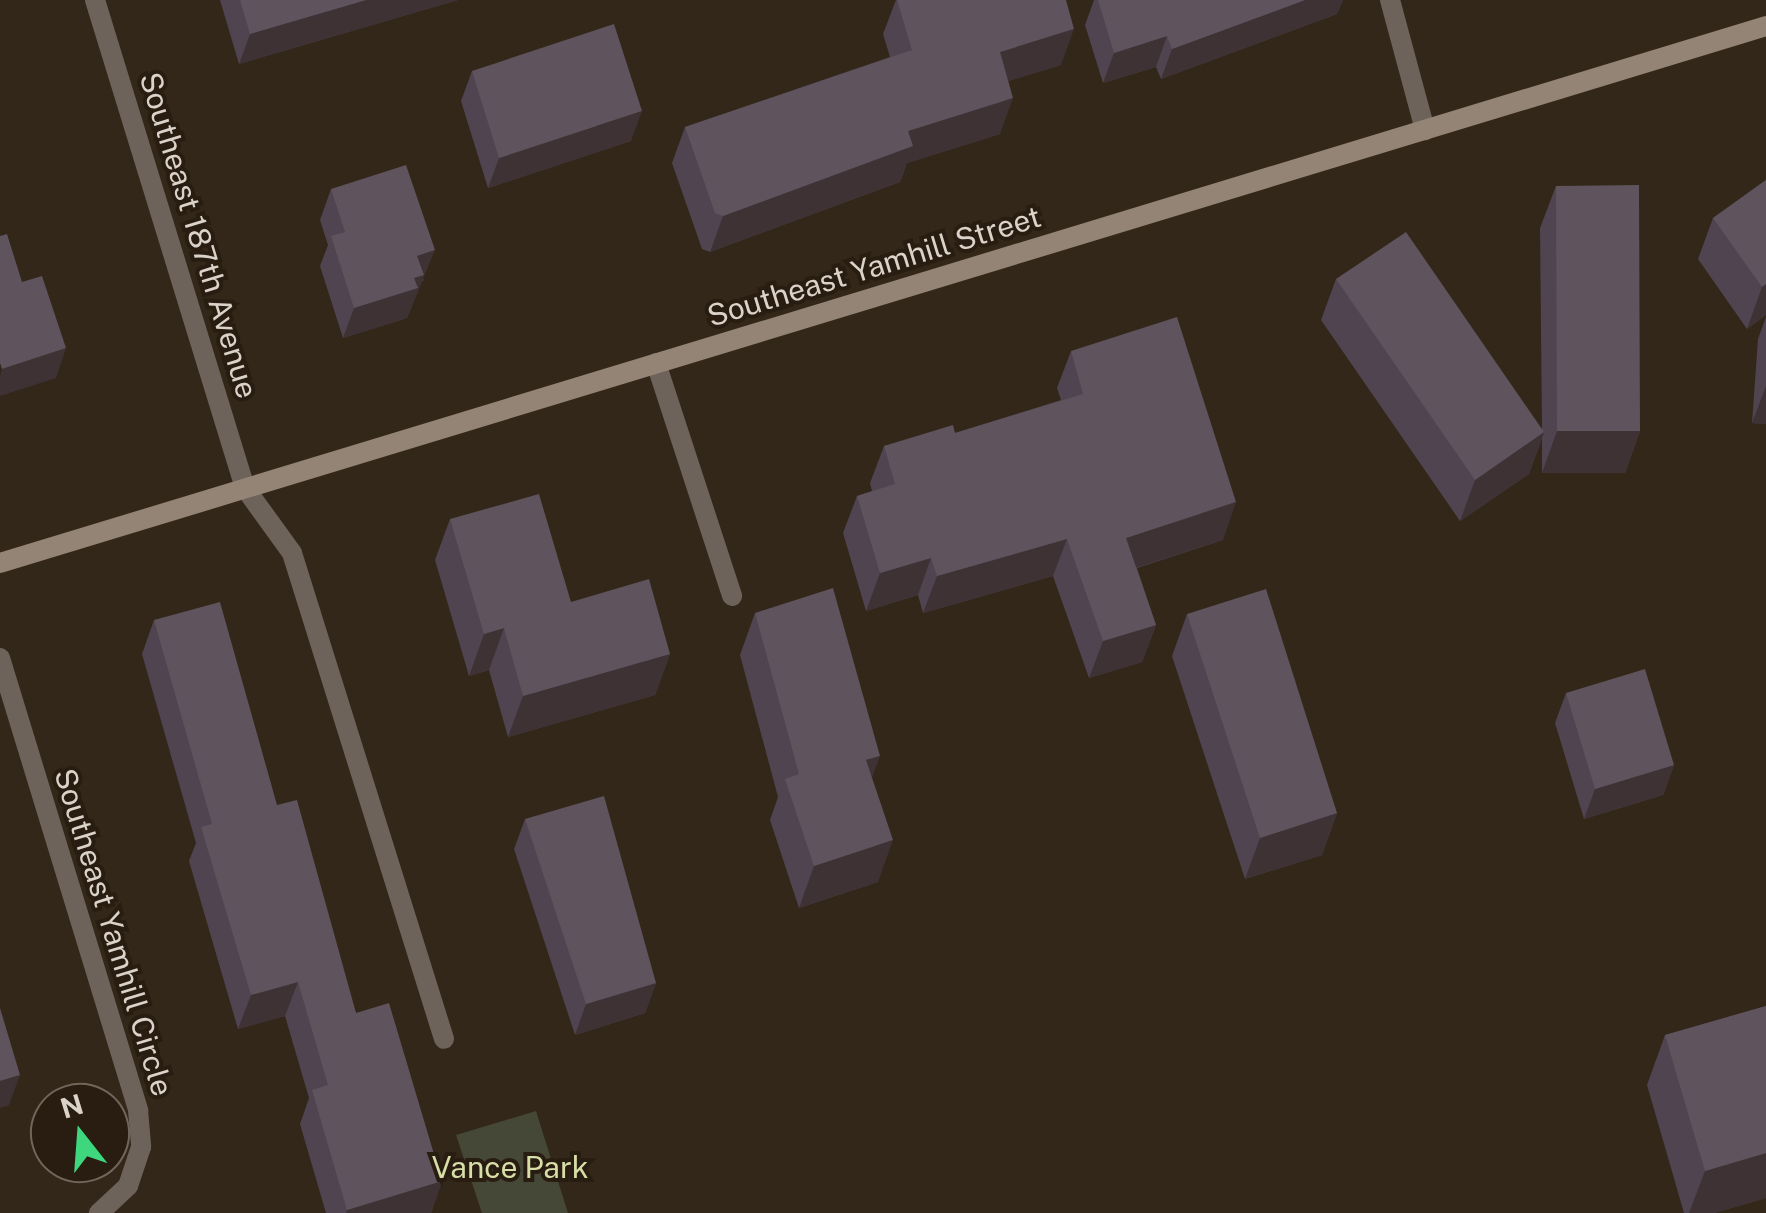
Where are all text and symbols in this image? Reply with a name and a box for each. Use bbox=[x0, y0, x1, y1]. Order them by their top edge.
street label: Southeast 187th Avenue bbox=[132, 68, 266, 402]
street label: Southeast Yamhill Street bbox=[703, 198, 1045, 334]
street label: Southeast Yamhill Circle bbox=[47, 764, 181, 1100]
north arrow bbox=[30, 1083, 130, 1183]
text: N bbox=[56, 1087, 87, 1125]
park label: Vance Park bbox=[431, 1149, 589, 1185]

